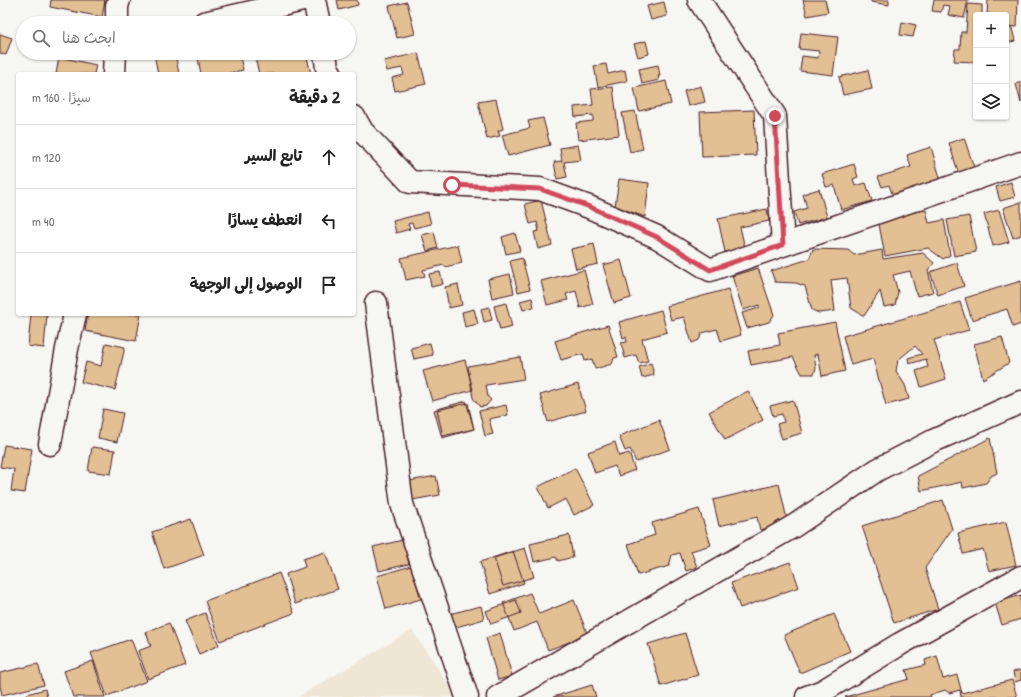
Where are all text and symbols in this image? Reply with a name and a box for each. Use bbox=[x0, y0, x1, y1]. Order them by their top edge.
map controls bbox=[973, 12, 1009, 120]
button: + bbox=[973, 12, 1009, 48]
search box bbox=[16, 16, 356, 60]
icon: search bbox=[30, 27, 52, 49]
text: ابحث هنا bbox=[62, 27, 116, 48]
button: − bbox=[973, 48, 1009, 84]
button: layers bbox=[973, 84, 1009, 120]
text: 2 دقيقة bbox=[289, 85, 340, 108]
text: سيرًا · 160 m bbox=[32, 88, 91, 106]
route end bbox=[766, 107, 784, 125]
text: تابع السير bbox=[245, 145, 302, 166]
icon: ahead bbox=[318, 146, 340, 168]
text: 120 m bbox=[32, 148, 60, 166]
route start bbox=[443, 176, 461, 194]
text: انعطف يسارًا bbox=[228, 209, 302, 230]
icon: left bbox=[318, 210, 340, 232]
text: 40 m bbox=[32, 212, 55, 230]
text: الوصول إلى الوجهة bbox=[190, 273, 302, 294]
icon: arrive bbox=[318, 274, 340, 296]

